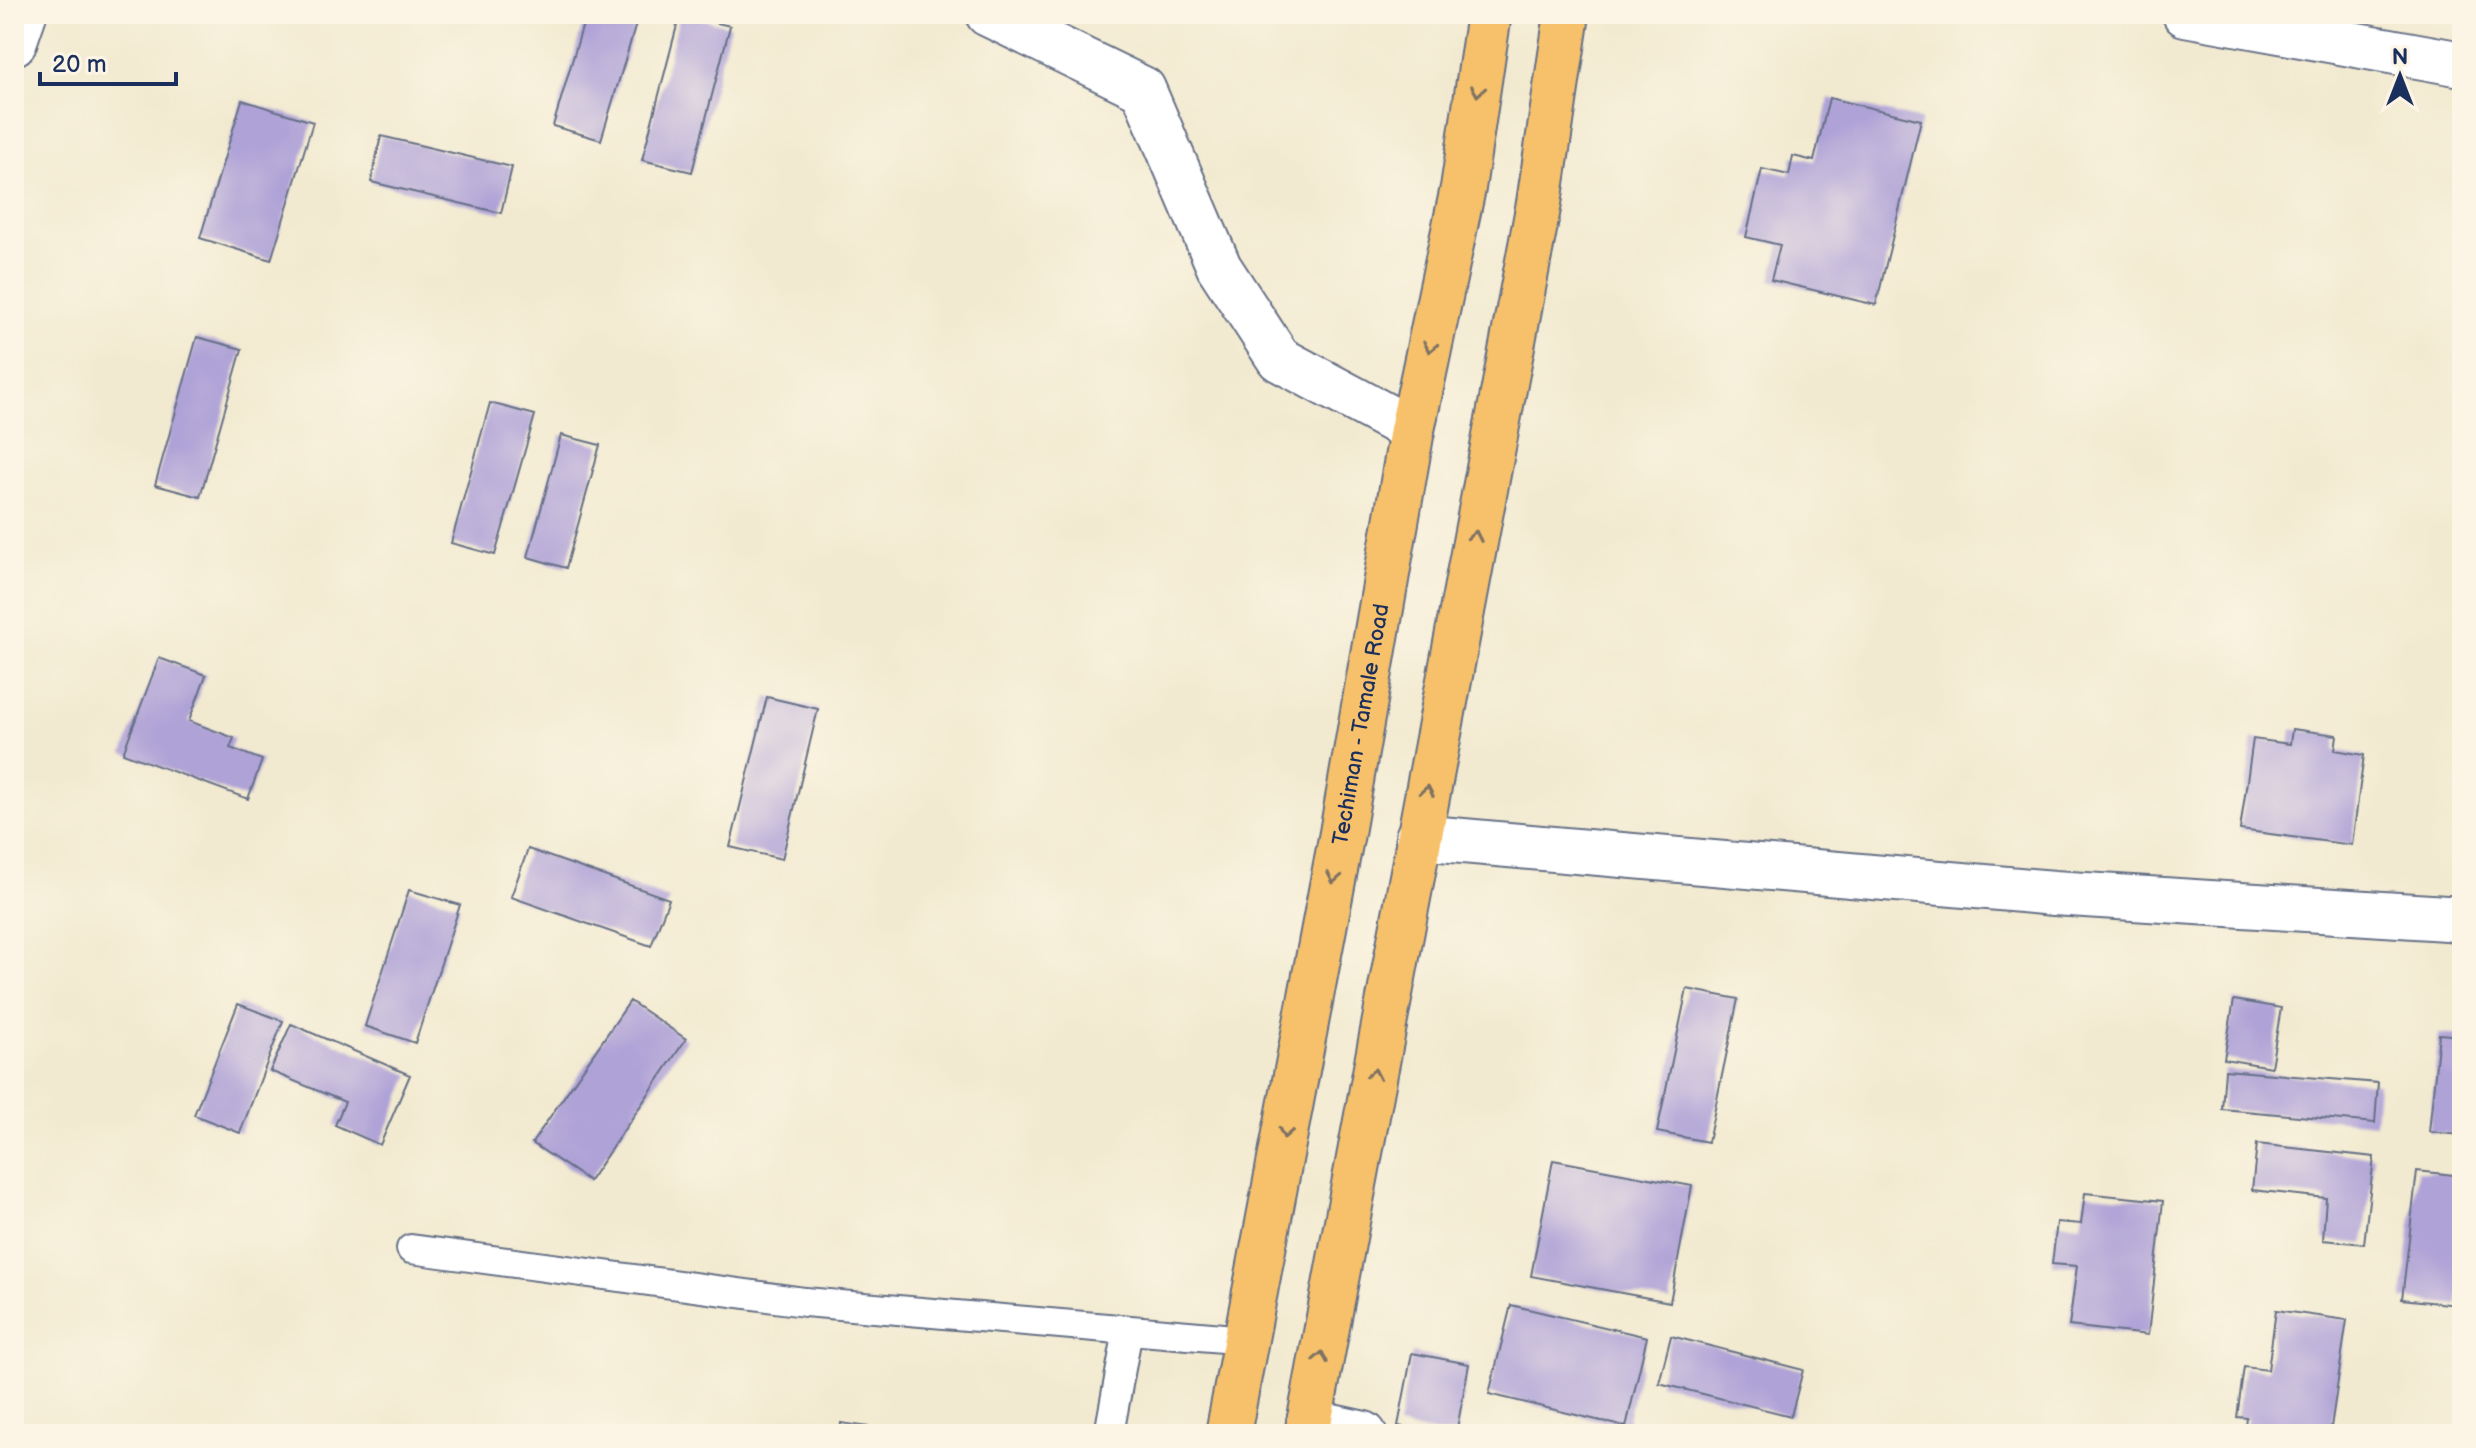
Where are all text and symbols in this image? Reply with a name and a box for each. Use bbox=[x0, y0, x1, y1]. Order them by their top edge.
scale bar bbox=[40, 36, 176, 86]
north arrow bbox=[2360, 36, 2440, 116]
text: N bbox=[2392, 44, 2408, 71]
text: 20 m bbox=[52, 50, 107, 79]
one-way arrow bbox=[1470, 84, 1487, 98]
one-way arrow bbox=[1422, 339, 1439, 353]
one-way arrow bbox=[1466, 529, 1483, 542]
street label: Techiman - Tamale Road bbox=[1326, 602, 1395, 847]
one-way arrow bbox=[1417, 784, 1434, 798]
one-way arrow bbox=[1326, 871, 1343, 884]
one-way arrow bbox=[1364, 1067, 1381, 1081]
one-way arrow bbox=[1278, 1127, 1295, 1140]
one-way arrow bbox=[1311, 1351, 1328, 1364]

